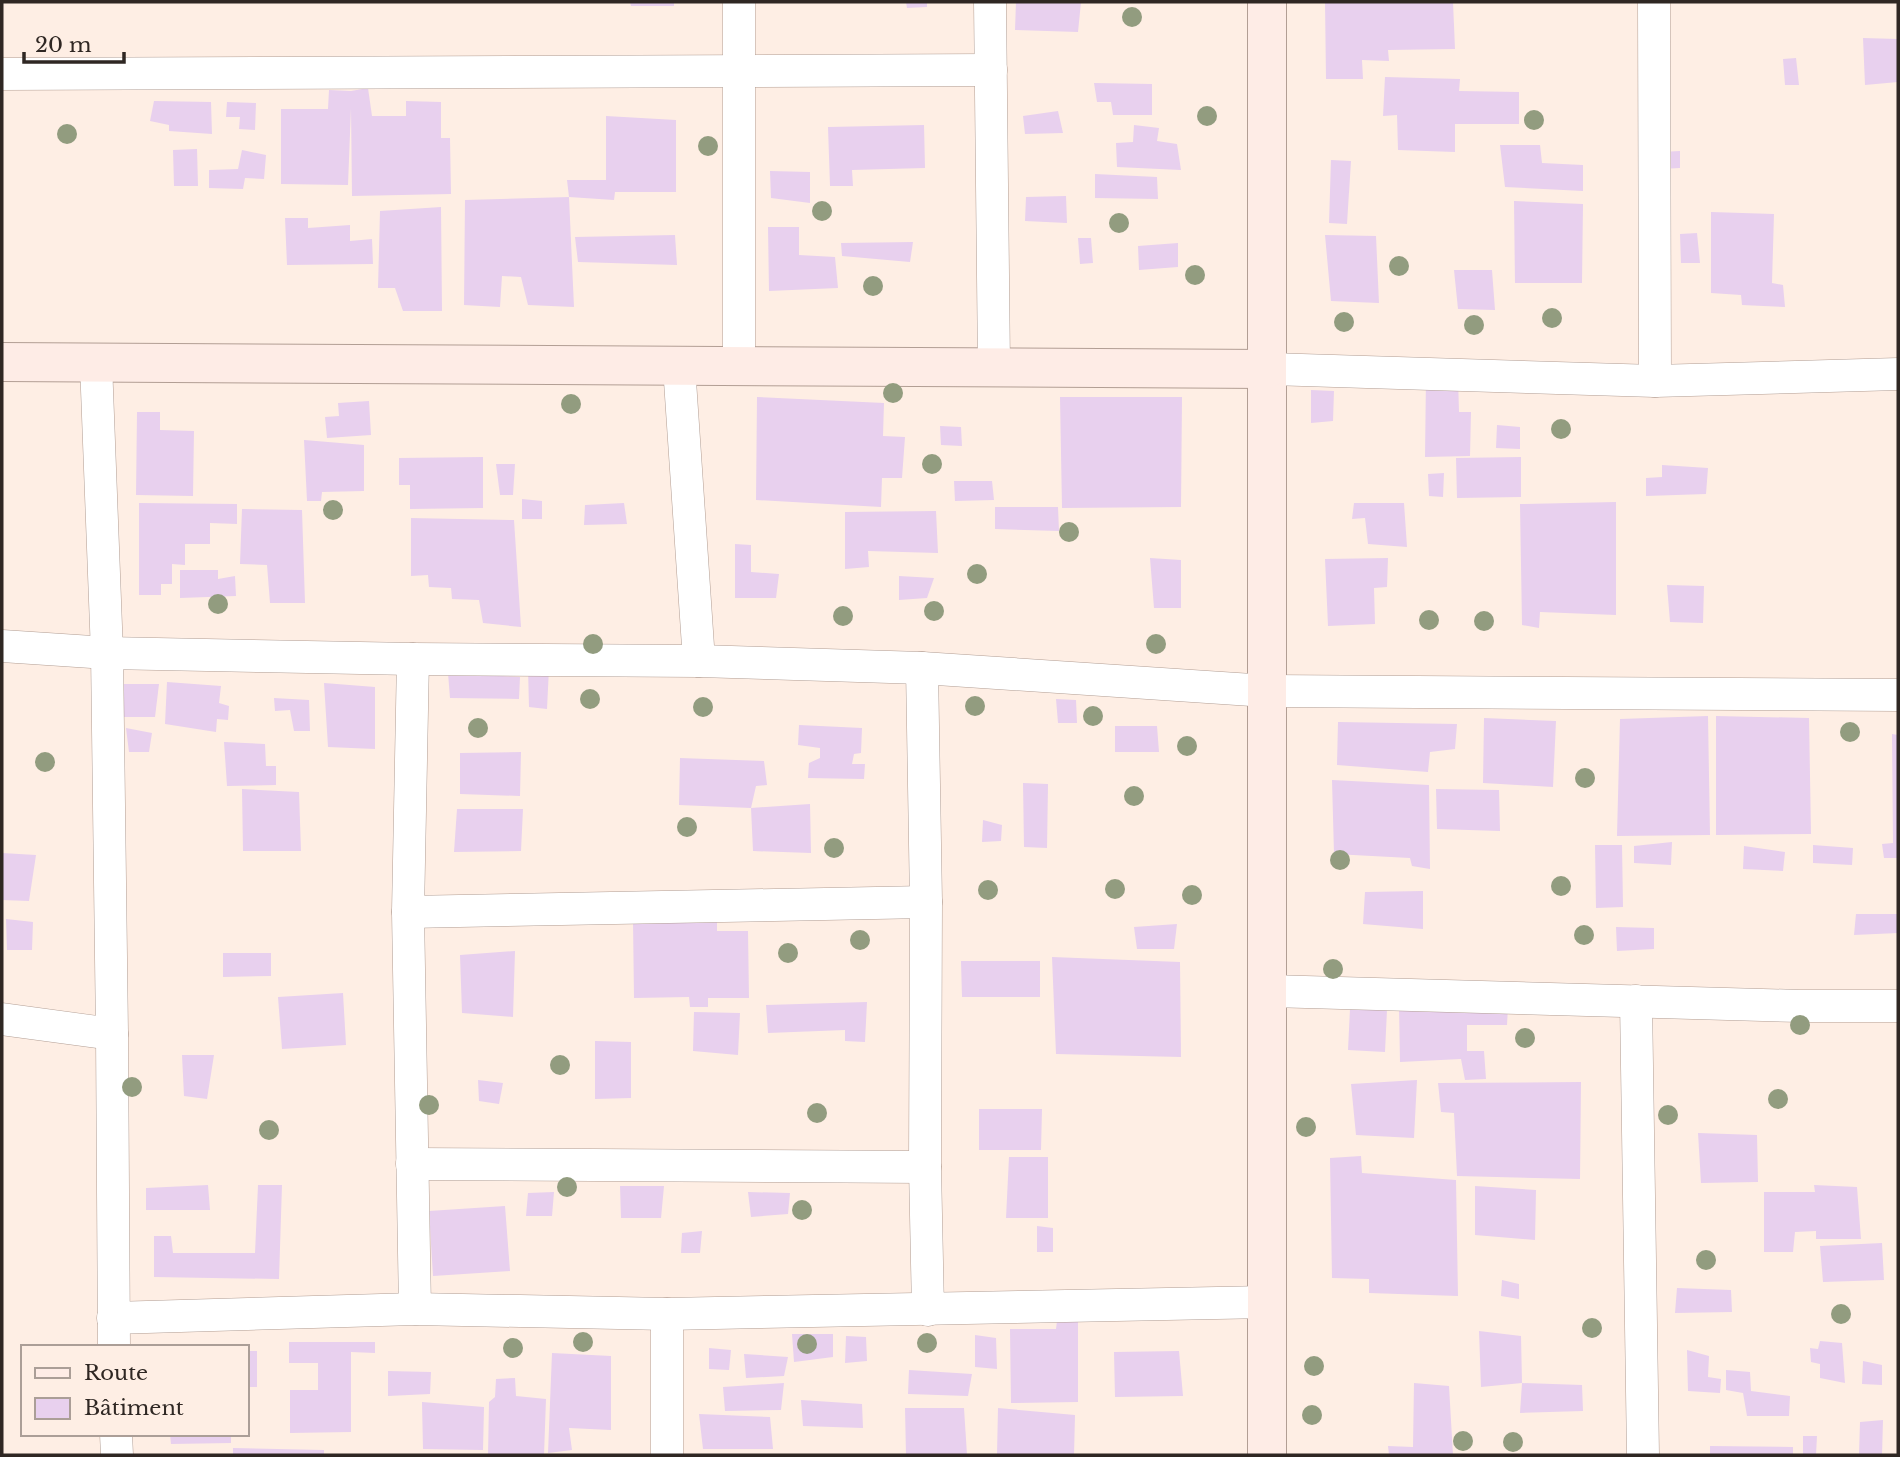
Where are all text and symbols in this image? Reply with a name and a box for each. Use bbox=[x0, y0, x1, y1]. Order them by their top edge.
scale bar bbox=[24, 21, 124, 65]
text: 20 m bbox=[35, 32, 92, 58]
legend bbox=[21, 1345, 248, 1436]
text: Route bbox=[84, 1360, 148, 1386]
text: Bâtiment bbox=[84, 1395, 184, 1421]

